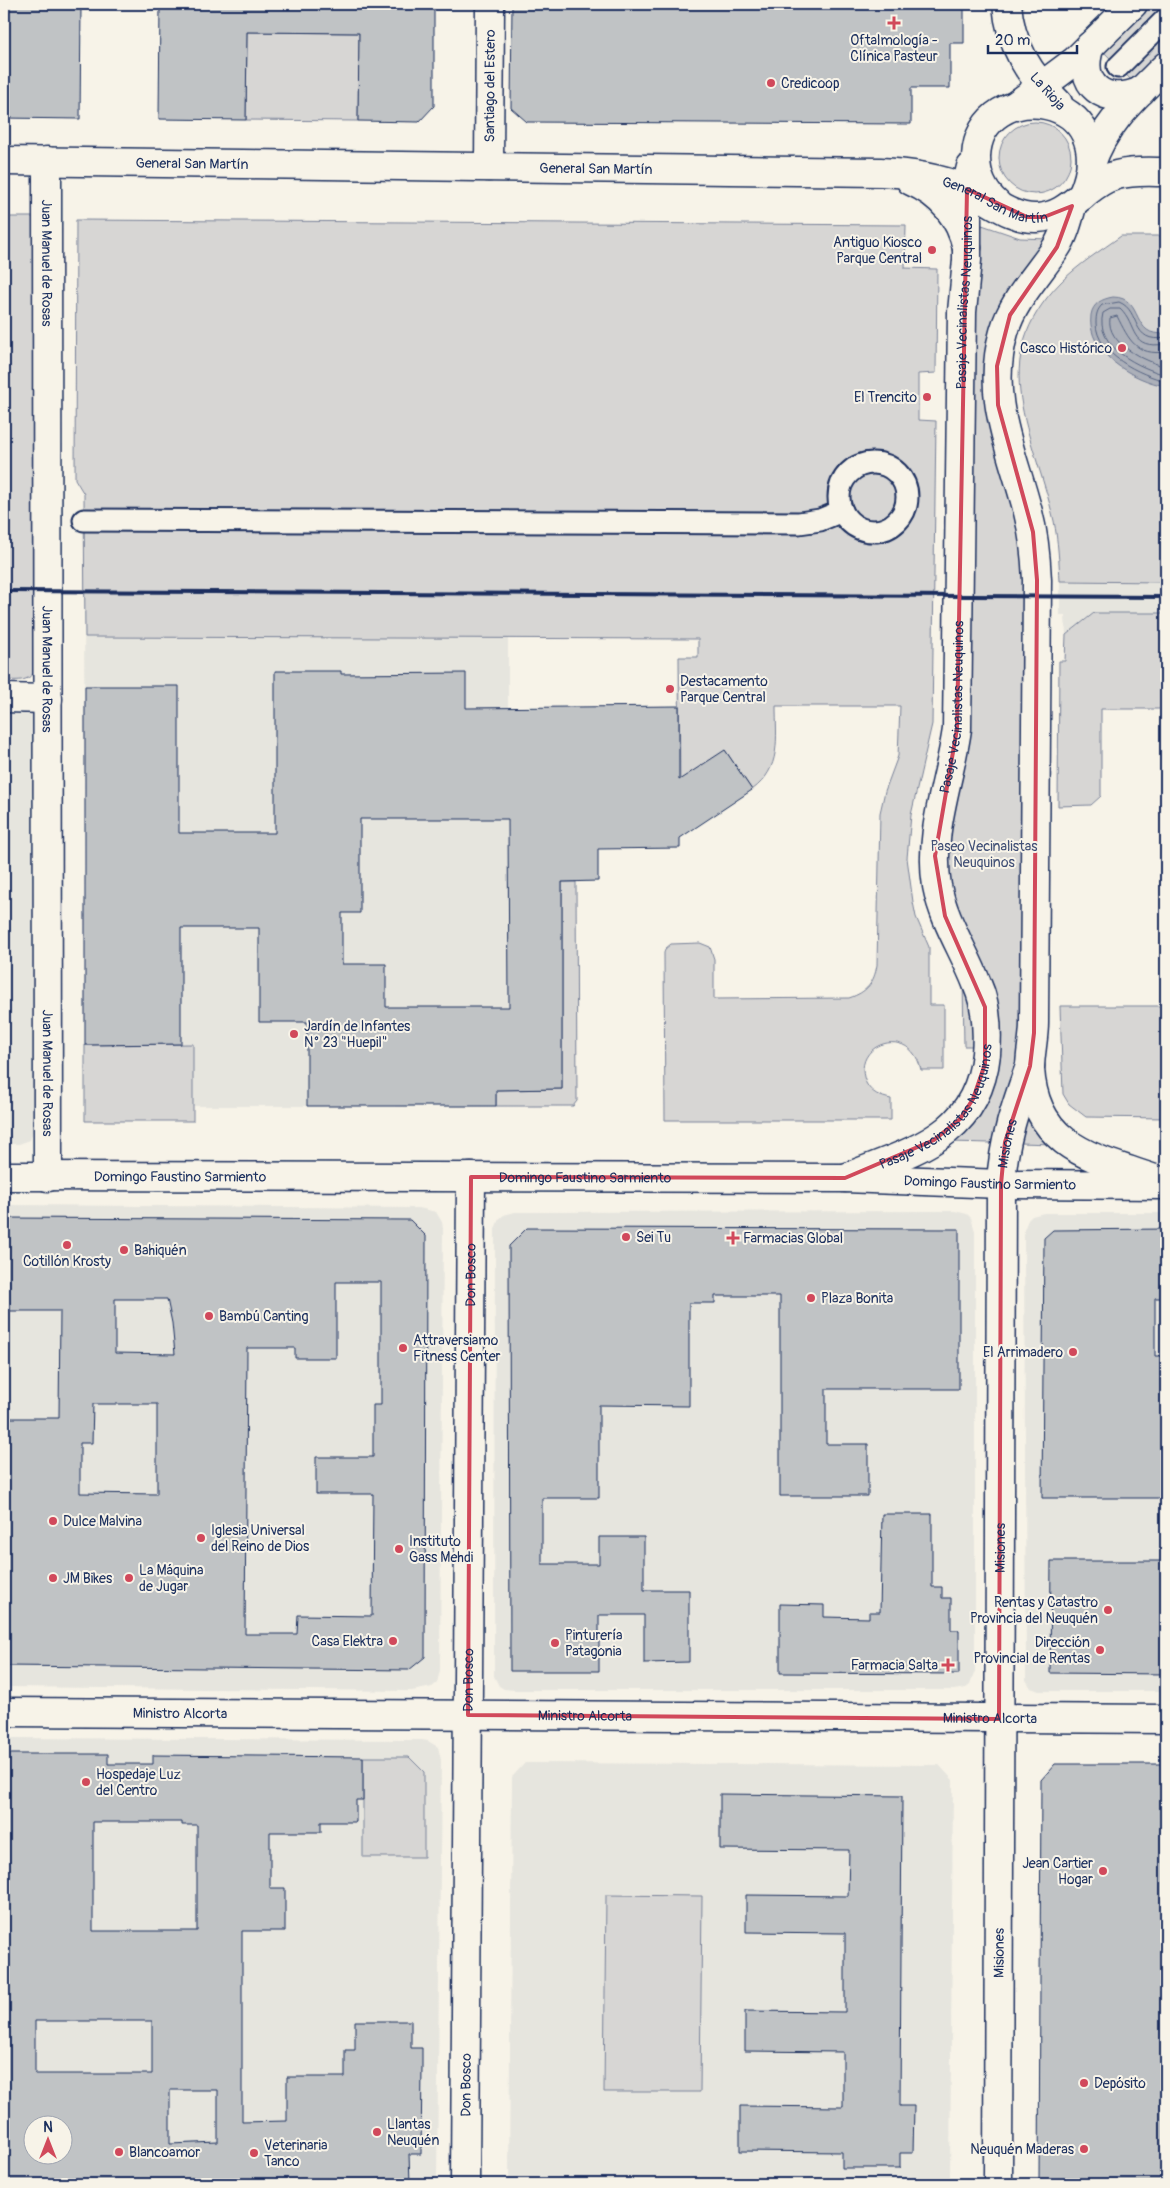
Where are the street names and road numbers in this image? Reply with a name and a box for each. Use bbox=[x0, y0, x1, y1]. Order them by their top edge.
street label: Santiago del Estero bbox=[481, 29, 499, 143]
street label: La Rioja bbox=[1026, 69, 1069, 114]
street label: General San Martín bbox=[135, 155, 249, 173]
street label: General San Martín bbox=[539, 160, 653, 178]
street label: General San Martín bbox=[940, 173, 1049, 227]
street label: Juan Manuel de Rosas bbox=[38, 200, 55, 327]
street label: Pasaje Vecinalistas Neuquinos bbox=[953, 215, 976, 390]
street label: Juan Manuel de Rosas bbox=[38, 606, 56, 733]
street label: Pasaje Vecinalistas Neuquinos bbox=[936, 620, 967, 795]
street label: Juan Manuel de Rosas bbox=[39, 1010, 56, 1137]
street label: Pasaje Vecinalistas Neuquinos bbox=[877, 1043, 996, 1173]
street label: Misiones bbox=[994, 1116, 1021, 1169]
street label: Domingo Faustino Sarmiento bbox=[94, 1168, 267, 1186]
street label: Domingo Faustino Sarmiento bbox=[499, 1169, 672, 1187]
street label: Domingo Faustino Sarmiento bbox=[903, 1172, 1077, 1193]
street label: Don Bosco bbox=[462, 1243, 480, 1307]
street label: Misiones bbox=[992, 1522, 1009, 1573]
street label: Don Bosco bbox=[460, 1648, 477, 1712]
street label: Ministro Alcorta bbox=[133, 1705, 227, 1722]
street label: Ministro Alcorta bbox=[538, 1707, 632, 1725]
street label: Ministro Alcorta bbox=[943, 1710, 1037, 1727]
street label: Misiones bbox=[991, 1927, 1008, 1978]
street label: Don Bosco bbox=[457, 2053, 475, 2117]

